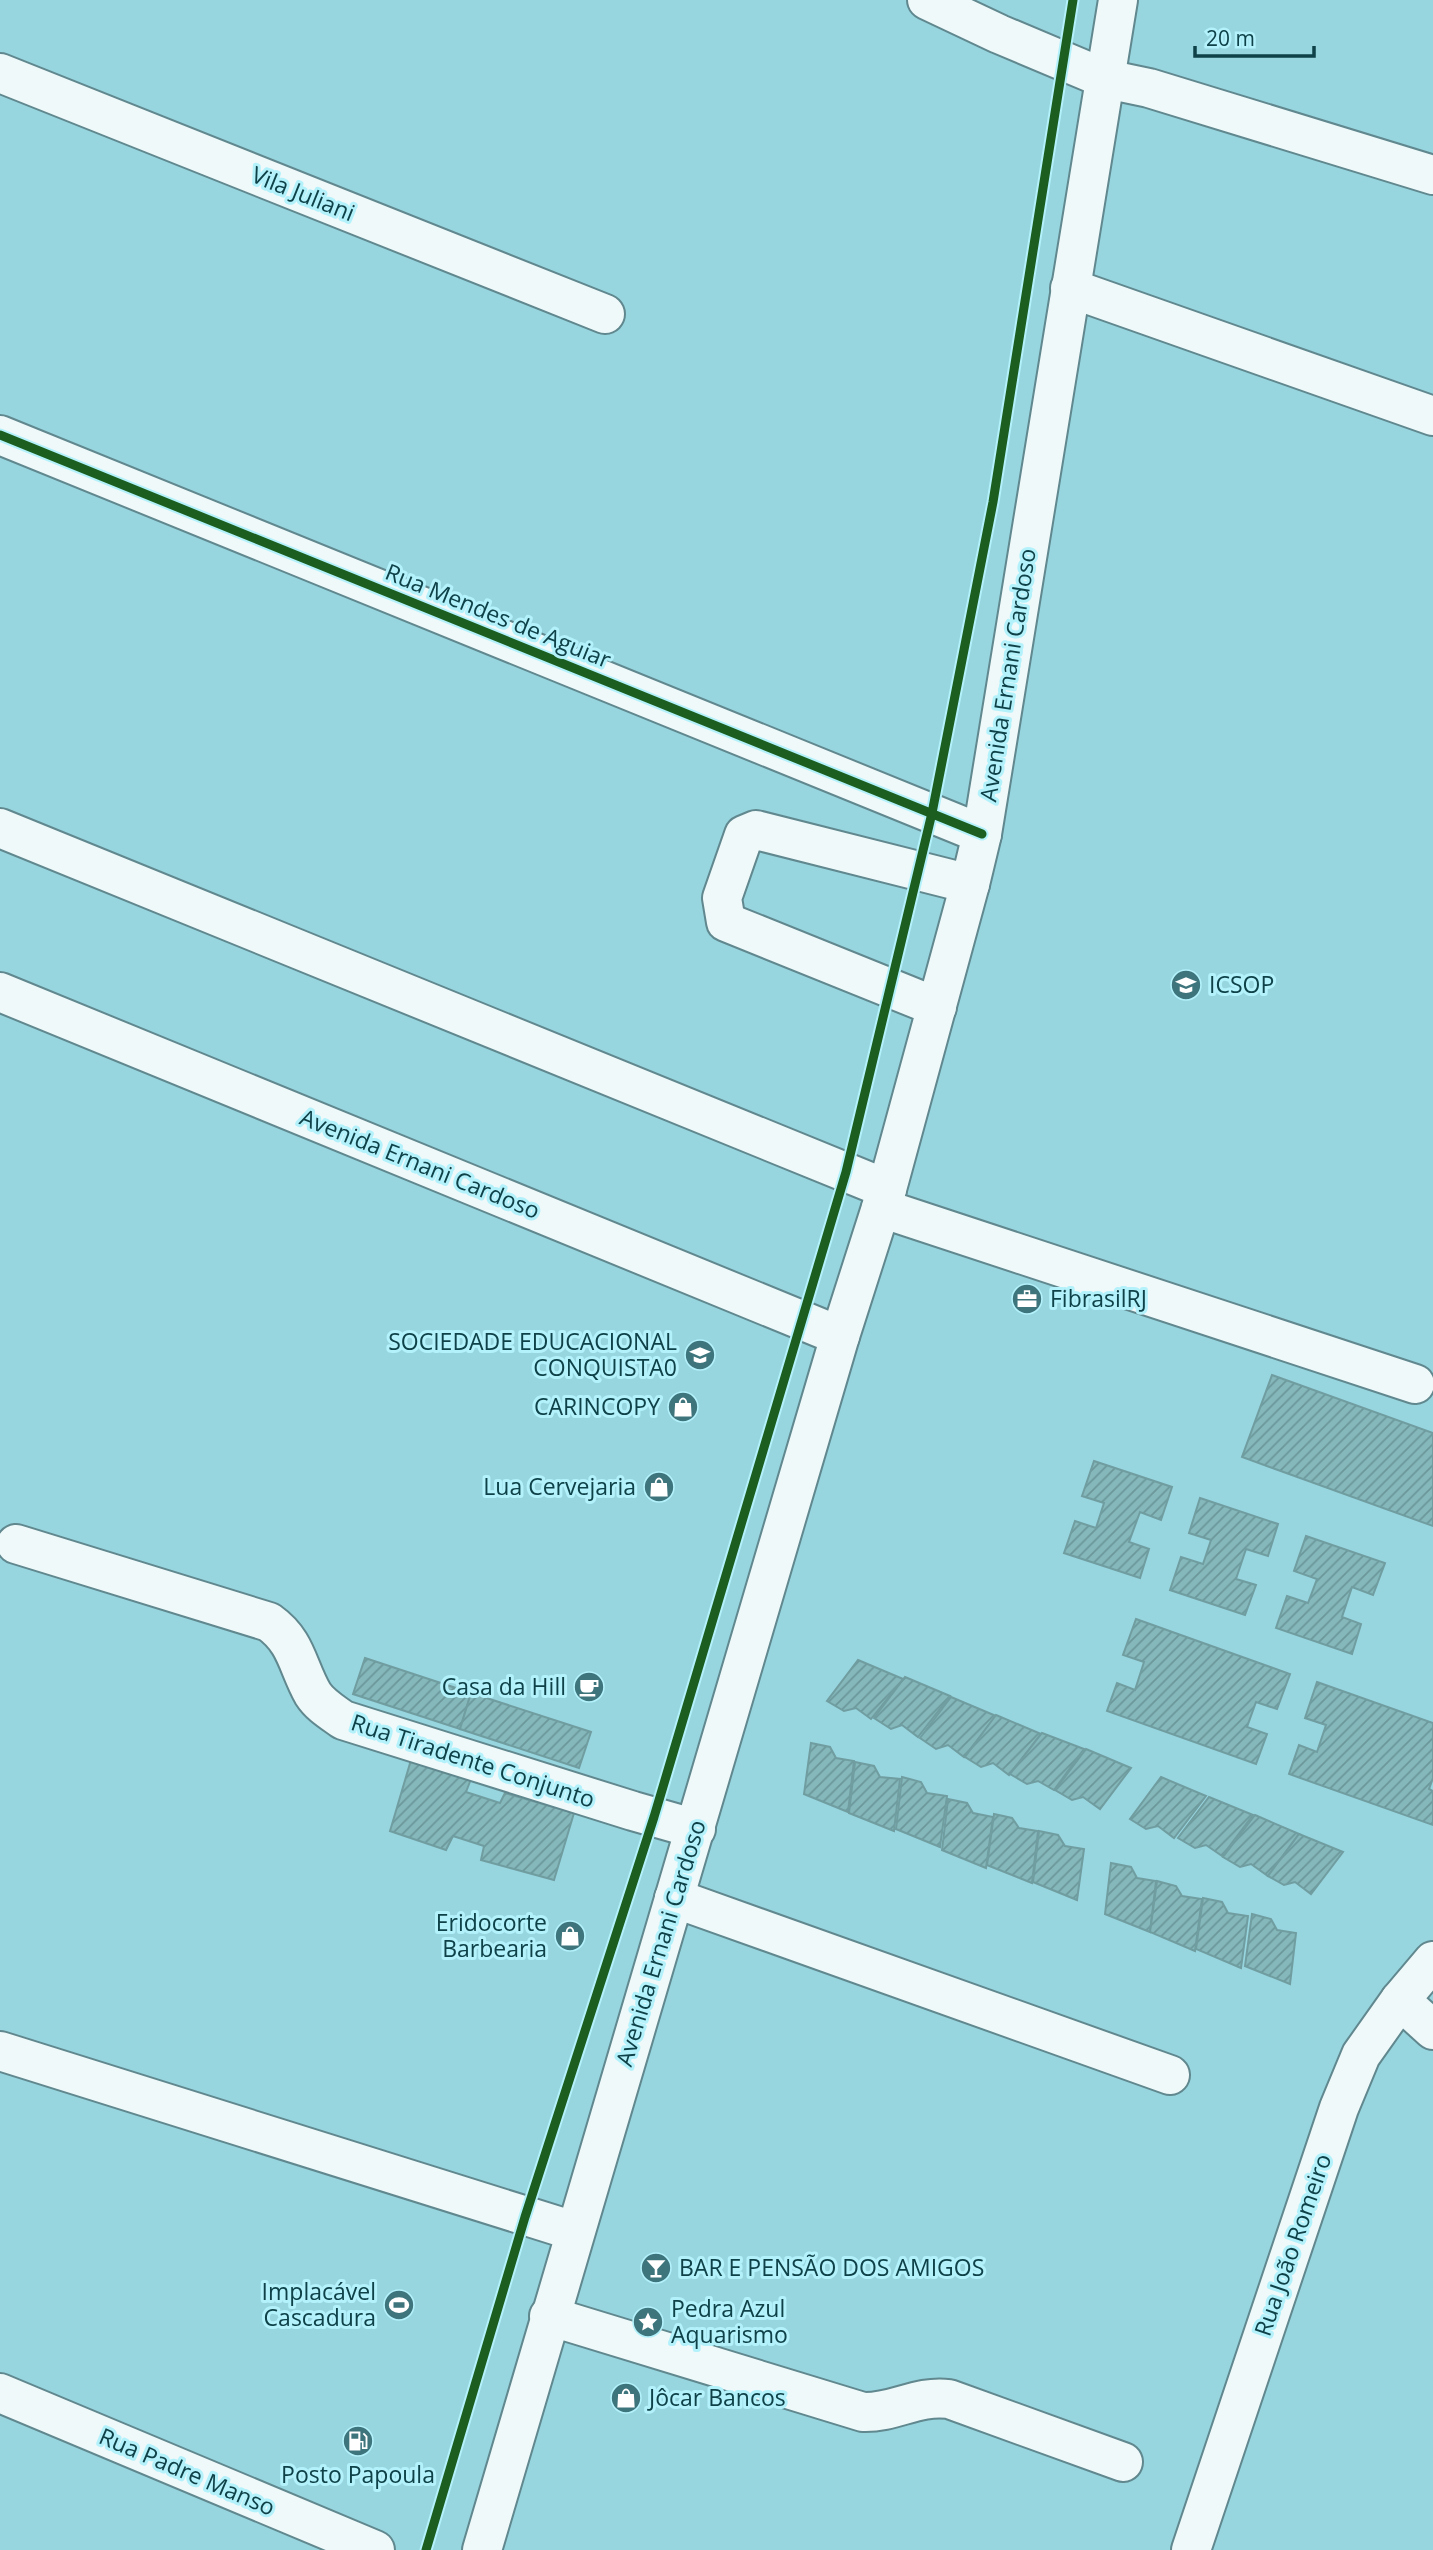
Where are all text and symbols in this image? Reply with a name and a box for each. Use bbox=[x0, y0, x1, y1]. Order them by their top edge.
scale bar bbox=[1195, 14, 1314, 58]
text: 20 m bbox=[1206, 24, 1255, 52]
street label: Vila Juliani bbox=[247, 158, 360, 228]
street label: Avenida Ernani Cardoso bbox=[971, 546, 1043, 804]
street label: Rua Mendes de Aguiar bbox=[381, 555, 617, 675]
school or university icon: ICSOP bbox=[1169, 968, 1203, 1002]
place label: ICSOP bbox=[1209, 968, 1274, 1000]
street label: Avenida Ernani Cardoso bbox=[296, 1100, 545, 1226]
office icon: FibrasilRJ bbox=[1010, 1282, 1044, 1316]
place label: FibrasilRJ bbox=[1050, 1282, 1147, 1314]
place label: SOCIEDADE EDUCACIONAL CONQUISTA0 bbox=[388, 1325, 677, 1383]
school or university icon: SOCIEDADE EDUCACIONAL CONQUISTA0 bbox=[683, 1338, 717, 1372]
place label: CARINCOPY bbox=[534, 1390, 660, 1422]
shop icon: CARINCOPY bbox=[666, 1390, 700, 1424]
place label: Lua Cervejaria bbox=[483, 1470, 636, 1502]
shop icon: Lua Cervejaria bbox=[642, 1470, 676, 1504]
place label: Casa da Hill bbox=[442, 1670, 566, 1702]
cafe icon: Casa da Hill bbox=[572, 1670, 606, 1704]
street label: Rua Tiradente Conjunto bbox=[347, 1706, 599, 1815]
street label: Avenida Ernani Cardoso bbox=[607, 1816, 713, 2070]
place label: Eridocorte Barbearia bbox=[436, 1906, 547, 1964]
shop icon: Eridocorte Barbearia bbox=[553, 1919, 587, 1953]
street label: Rua João Romeiro bbox=[1246, 2149, 1338, 2340]
bar icon: BAR E PENSÃO DOS AMIGOS bbox=[639, 2251, 673, 2285]
place label: BAR E PENSÃO DOS AMIGOS bbox=[679, 2251, 984, 2283]
place label: Implacável Cascadura bbox=[262, 2275, 376, 2333]
sports icon: Implacável Cascadura bbox=[382, 2288, 416, 2322]
place label: Pedra Azul Aquarismo bbox=[671, 2292, 788, 2350]
place icon: Pedra Azul Aquarismo bbox=[631, 2305, 665, 2339]
shop icon: Jôcar Bancos bbox=[609, 2381, 643, 2415]
place label: Jôcar Bancos bbox=[647, 2381, 786, 2413]
street label: Rua Padre Manso bbox=[94, 2420, 280, 2523]
fuel station icon: Posto Papoula bbox=[341, 2424, 375, 2458]
place label: Posto Papoula bbox=[281, 2458, 435, 2490]

